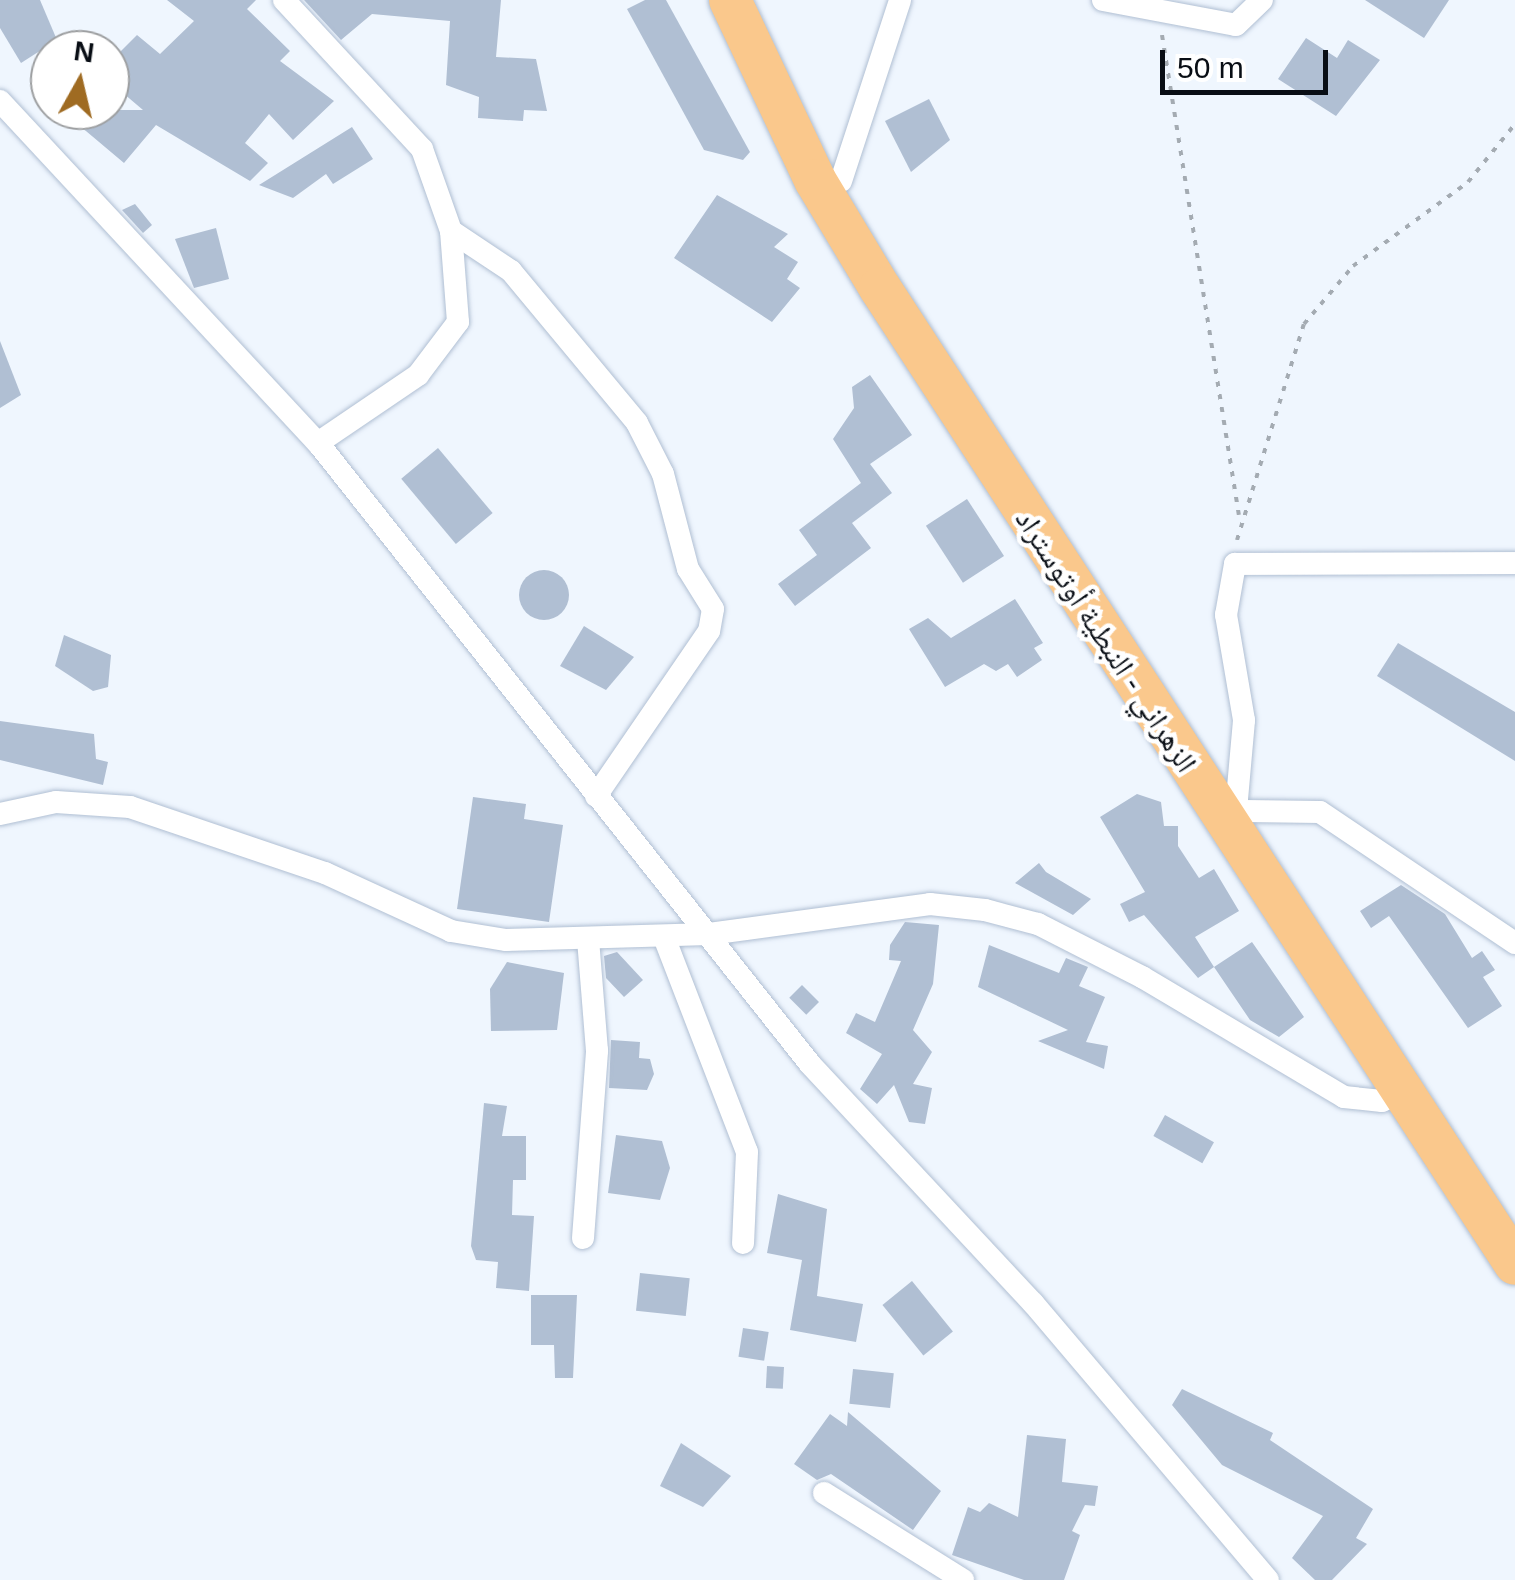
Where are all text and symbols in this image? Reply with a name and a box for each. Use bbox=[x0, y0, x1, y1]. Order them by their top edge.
north arrow bbox=[30, 30, 130, 130]
scale bar bbox=[1165, 30, 1332, 92]
text: N bbox=[72, 35, 96, 69]
text: 50 m bbox=[1177, 51, 1244, 84]
street label: الزهراني - النبطية أوتوستراد bbox=[1008, 503, 1204, 779]

